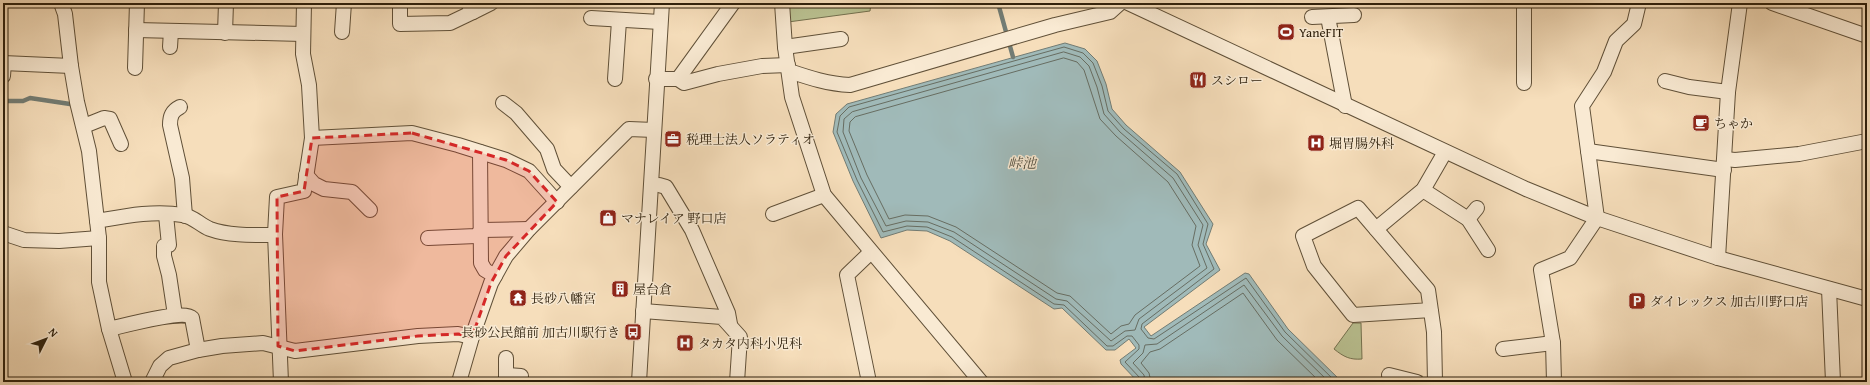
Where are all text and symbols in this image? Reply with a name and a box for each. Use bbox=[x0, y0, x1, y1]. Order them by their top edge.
sports icon: YaneFIT bbox=[1276, 22, 1296, 42]
place label: YaneFIT bbox=[1299, 23, 1344, 42]
restaurant icon: スシロー bbox=[1188, 70, 1208, 90]
place label: スシロー bbox=[1211, 71, 1263, 90]
cafe icon: ちゃか bbox=[1691, 113, 1711, 133]
place label: ちゃか bbox=[1714, 114, 1753, 133]
office icon: 税理士法人ソラティオ bbox=[663, 129, 683, 149]
place label: 税理士法人ソラティオ bbox=[686, 130, 815, 149]
hospital icon: 堀胃腸外科 bbox=[1306, 133, 1326, 153]
place label: 堀胃腸外科 bbox=[1329, 134, 1394, 153]
water label: 峠池 bbox=[1008, 153, 1038, 173]
shop icon: マナレイア 野口店 bbox=[598, 208, 618, 228]
place label: マナレイア 野口店 bbox=[621, 209, 727, 228]
building icon: 屋台倉 bbox=[610, 279, 630, 299]
place label: 屋台倉 bbox=[633, 280, 672, 299]
temple icon: 長砂八幡宮 bbox=[508, 288, 528, 308]
place label: 長砂八幡宮 bbox=[531, 289, 596, 308]
parking icon: ダイレックス 加古川野口店 bbox=[1627, 291, 1647, 311]
place label: ダイレックス 加古川野口店 bbox=[1650, 292, 1808, 311]
north arrow bbox=[26, 319, 66, 359]
bus stop icon: 長砂公民館前 加古川駅行き bbox=[623, 322, 643, 342]
place label: 長砂公民館前 加古川駅行き bbox=[461, 323, 620, 342]
text: N bbox=[45, 324, 62, 341]
hospital icon: タカタ内科小児科 bbox=[675, 333, 695, 353]
place label: タカタ内科小児科 bbox=[698, 334, 802, 353]

